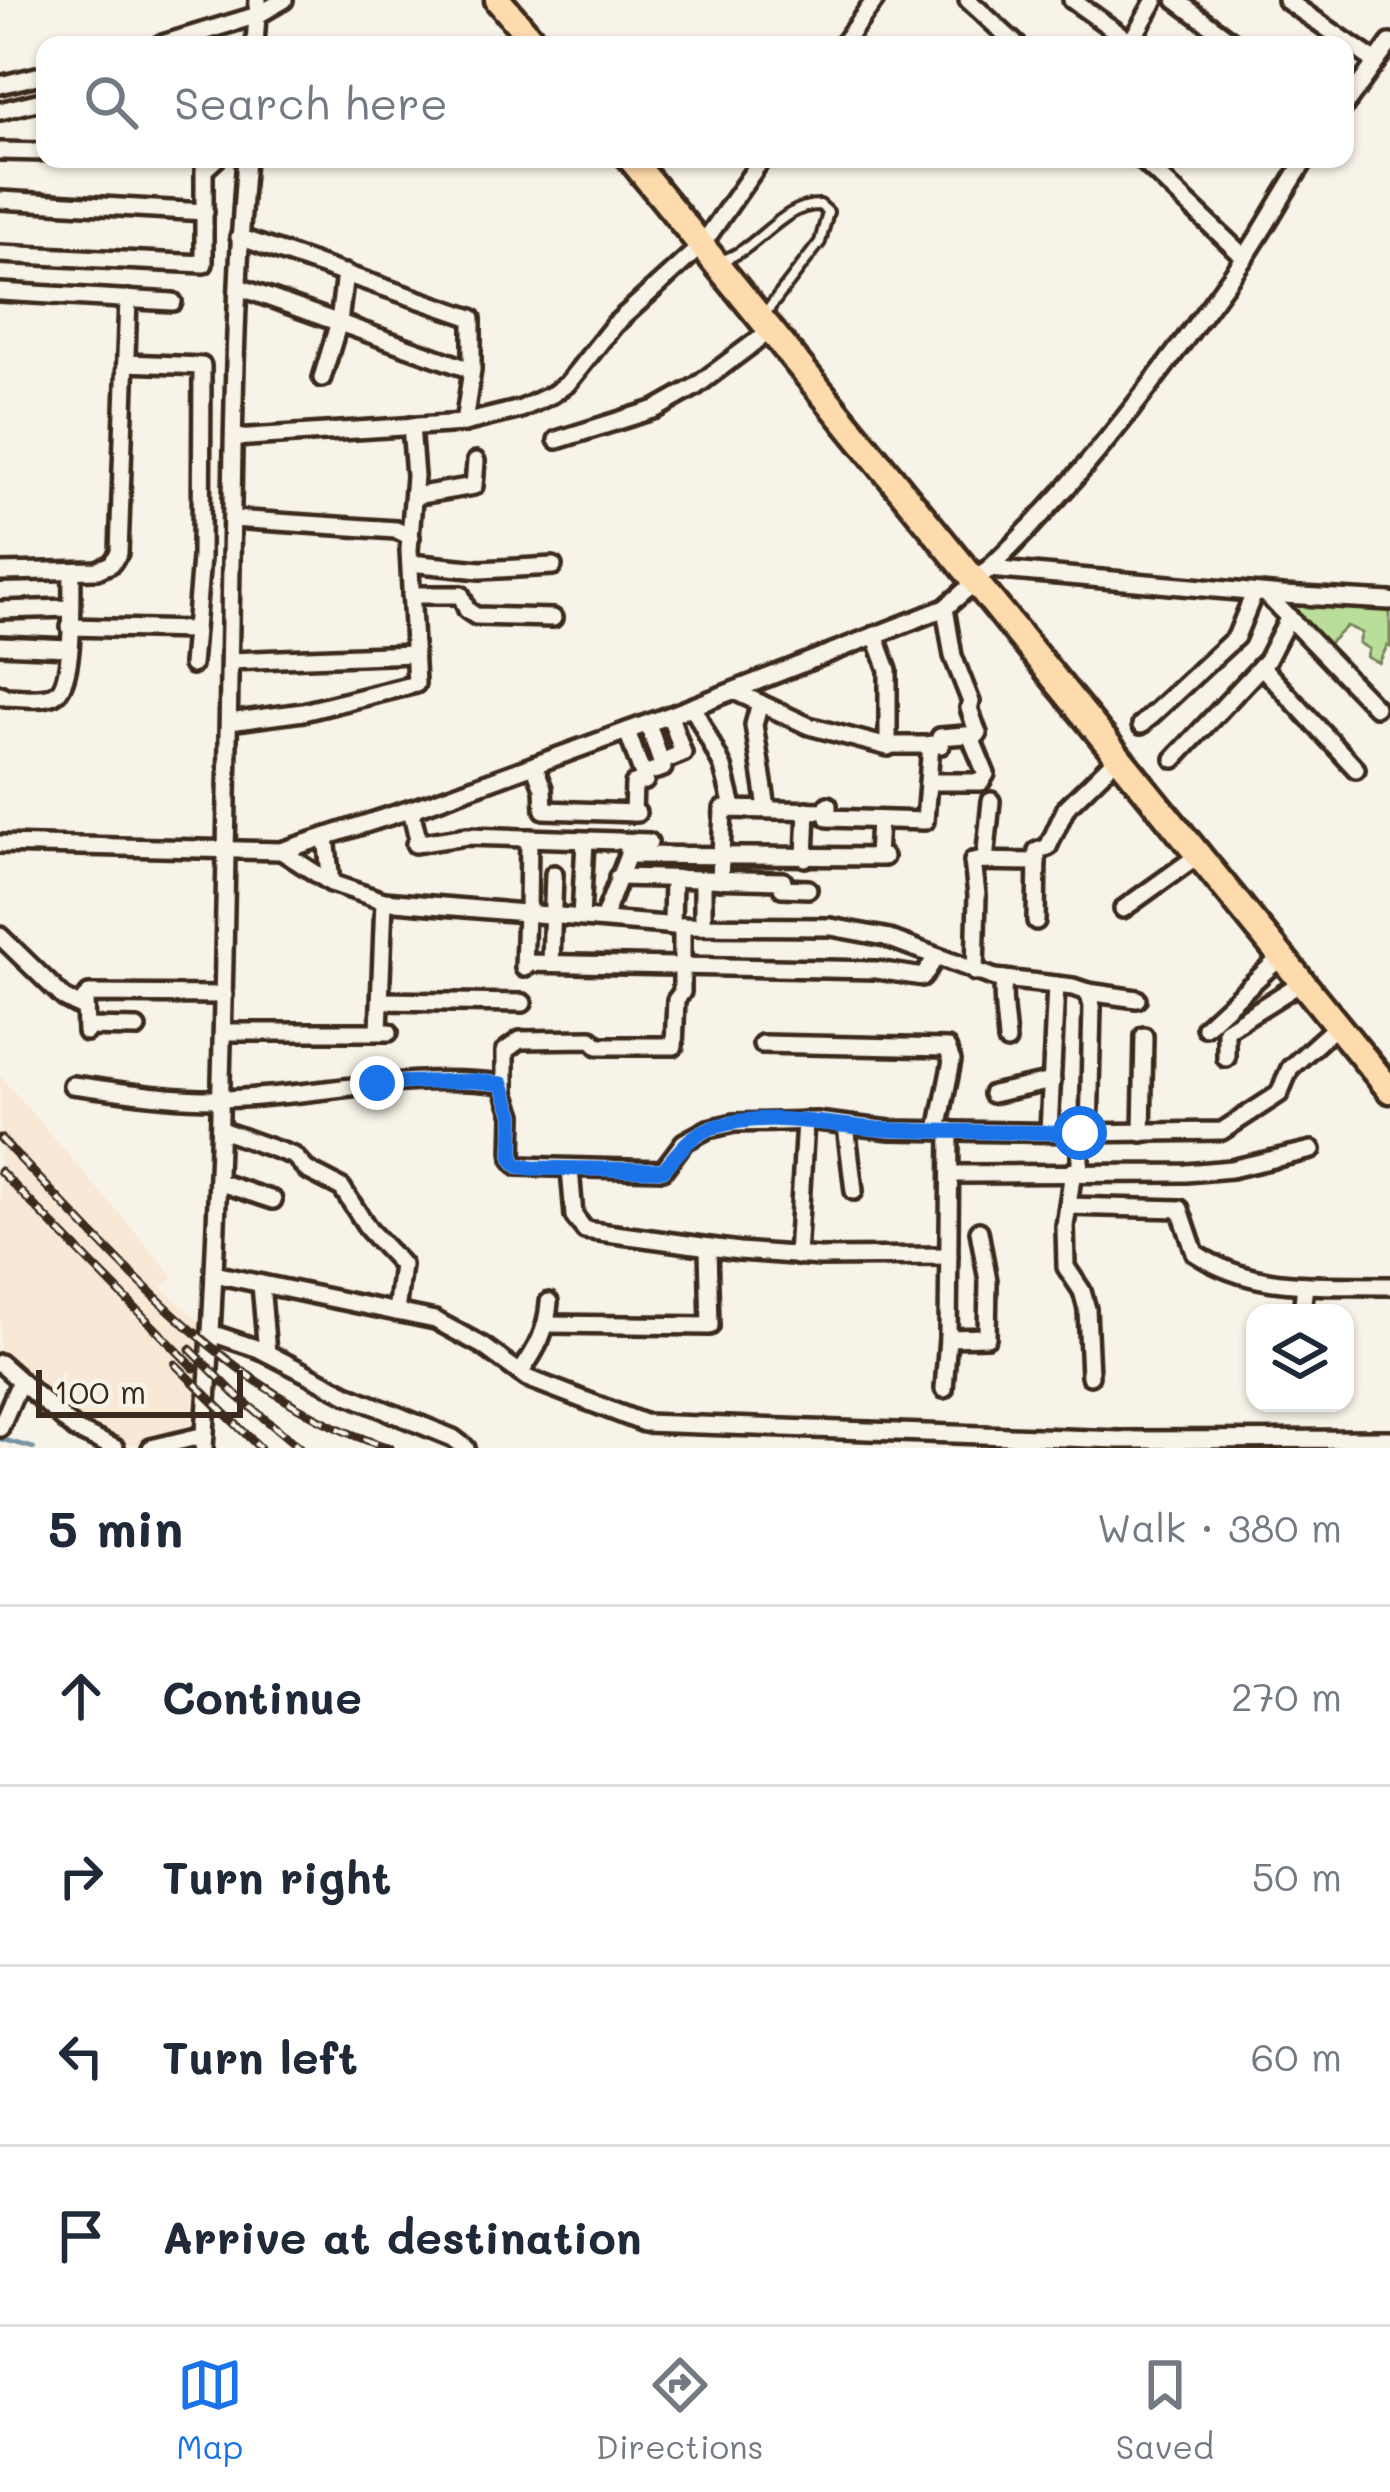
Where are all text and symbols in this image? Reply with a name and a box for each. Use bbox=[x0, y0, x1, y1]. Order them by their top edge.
search box bbox=[36, 36, 1354, 168]
icon: search bbox=[78, 69, 144, 135]
text: Search here bbox=[174, 73, 448, 131]
route end bbox=[350, 1056, 404, 1110]
route start bbox=[1053, 1106, 1107, 1160]
map controls bbox=[1246, 1304, 1354, 1412]
button: layers bbox=[1246, 1304, 1354, 1412]
scale bar bbox=[36, 1364, 243, 1417]
text: 100 m bbox=[54, 1369, 146, 1412]
text: 5 min bbox=[48, 1493, 183, 1560]
text: Walk · 380 m bbox=[1097, 1501, 1342, 1552]
icon: ahead bbox=[48, 1663, 114, 1729]
text: Continue bbox=[162, 1667, 362, 1725]
text: 270 m bbox=[1231, 1670, 1342, 1721]
icon: right bbox=[48, 1843, 114, 1909]
text: Turn right bbox=[162, 1847, 391, 1905]
text: 50 m bbox=[1252, 1850, 1342, 1901]
icon: left bbox=[48, 2023, 114, 2089]
text: Turn left bbox=[162, 2027, 358, 2085]
text: 60 m bbox=[1251, 2030, 1342, 2081]
icon: arrive bbox=[48, 2203, 114, 2269]
text: Arrive at destination bbox=[162, 2207, 642, 2265]
tab: Map bbox=[176, 2352, 243, 2467]
tab: Directions bbox=[596, 2352, 763, 2467]
tab: Saved bbox=[1116, 2352, 1214, 2467]

